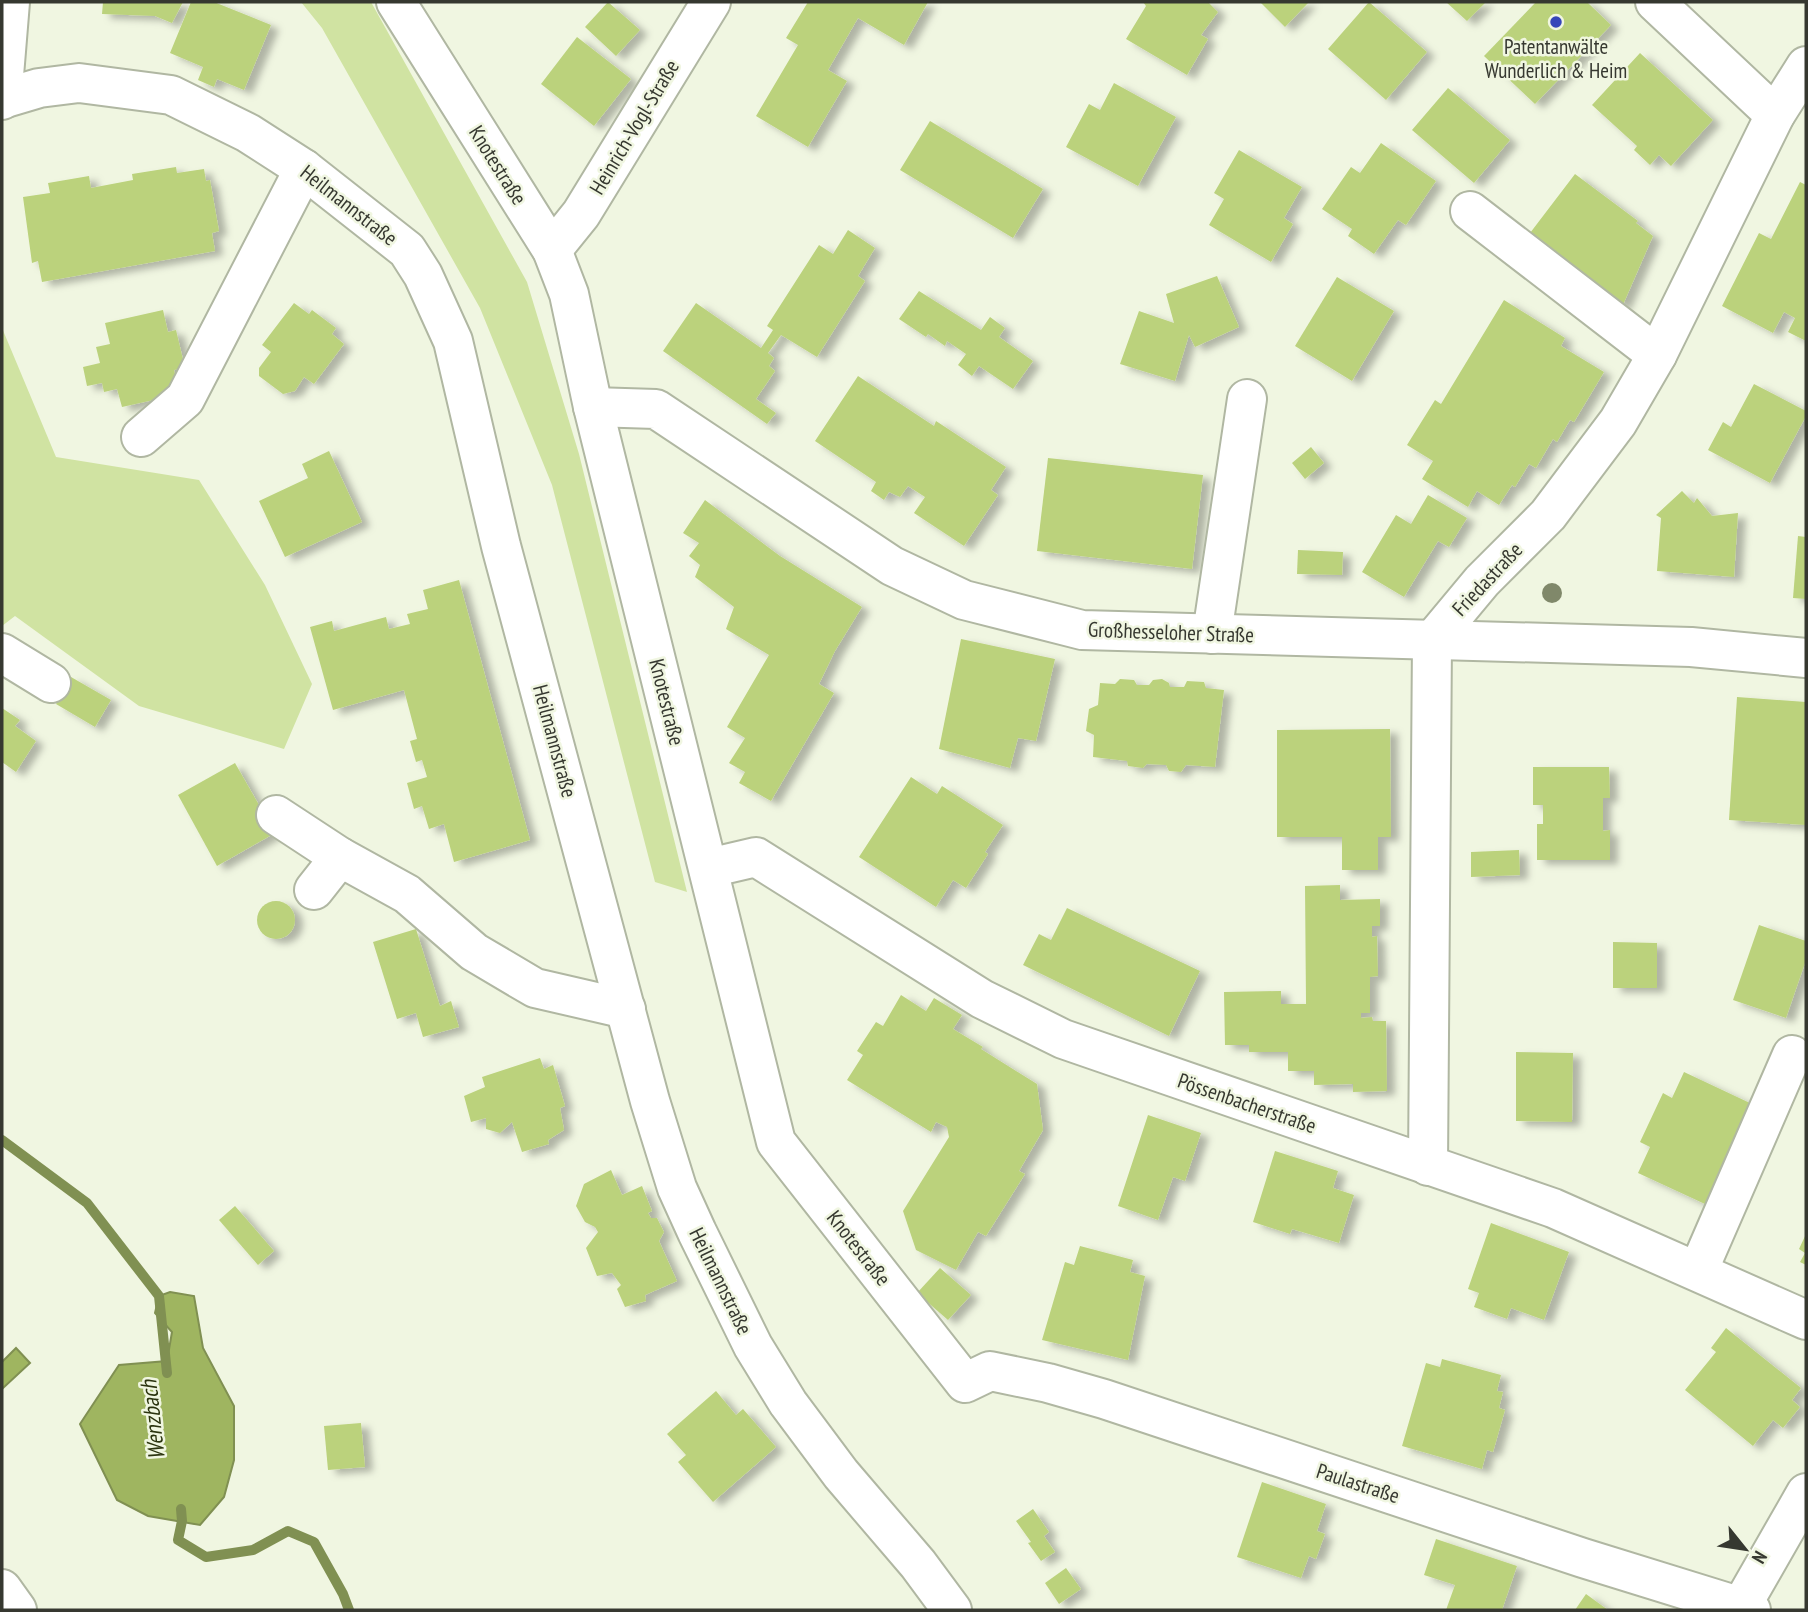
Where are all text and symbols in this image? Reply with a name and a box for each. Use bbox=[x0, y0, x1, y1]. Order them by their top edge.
marker: Patentanwälte Wunderlich & Heim bbox=[1548, 14, 1564, 30]
place label: Patentanwälte Wunderlich & Heim bbox=[1485, 33, 1627, 84]
street label: Heinrich-Vogl-Straße bbox=[583, 55, 685, 199]
street label: Knotestraße bbox=[463, 120, 533, 210]
street label: Heilmannstraße bbox=[295, 159, 403, 251]
street label: Friedastraße bbox=[1446, 536, 1528, 622]
street label: Großhesseloher Straße bbox=[1088, 616, 1254, 648]
street label: Knotestraße bbox=[643, 656, 691, 748]
street label: Heilmannstraße bbox=[527, 682, 583, 800]
street label: Pössenbacherstraße bbox=[1174, 1067, 1320, 1139]
street label: Knotestraße bbox=[821, 1205, 897, 1291]
street label: Heilmannstraße bbox=[683, 1223, 759, 1339]
water label: Wenzbach bbox=[133, 1377, 171, 1461]
street label: Paulastraße bbox=[1313, 1457, 1403, 1509]
north arrow bbox=[1710, 1514, 1780, 1584]
text: N bbox=[1747, 1547, 1773, 1568]

